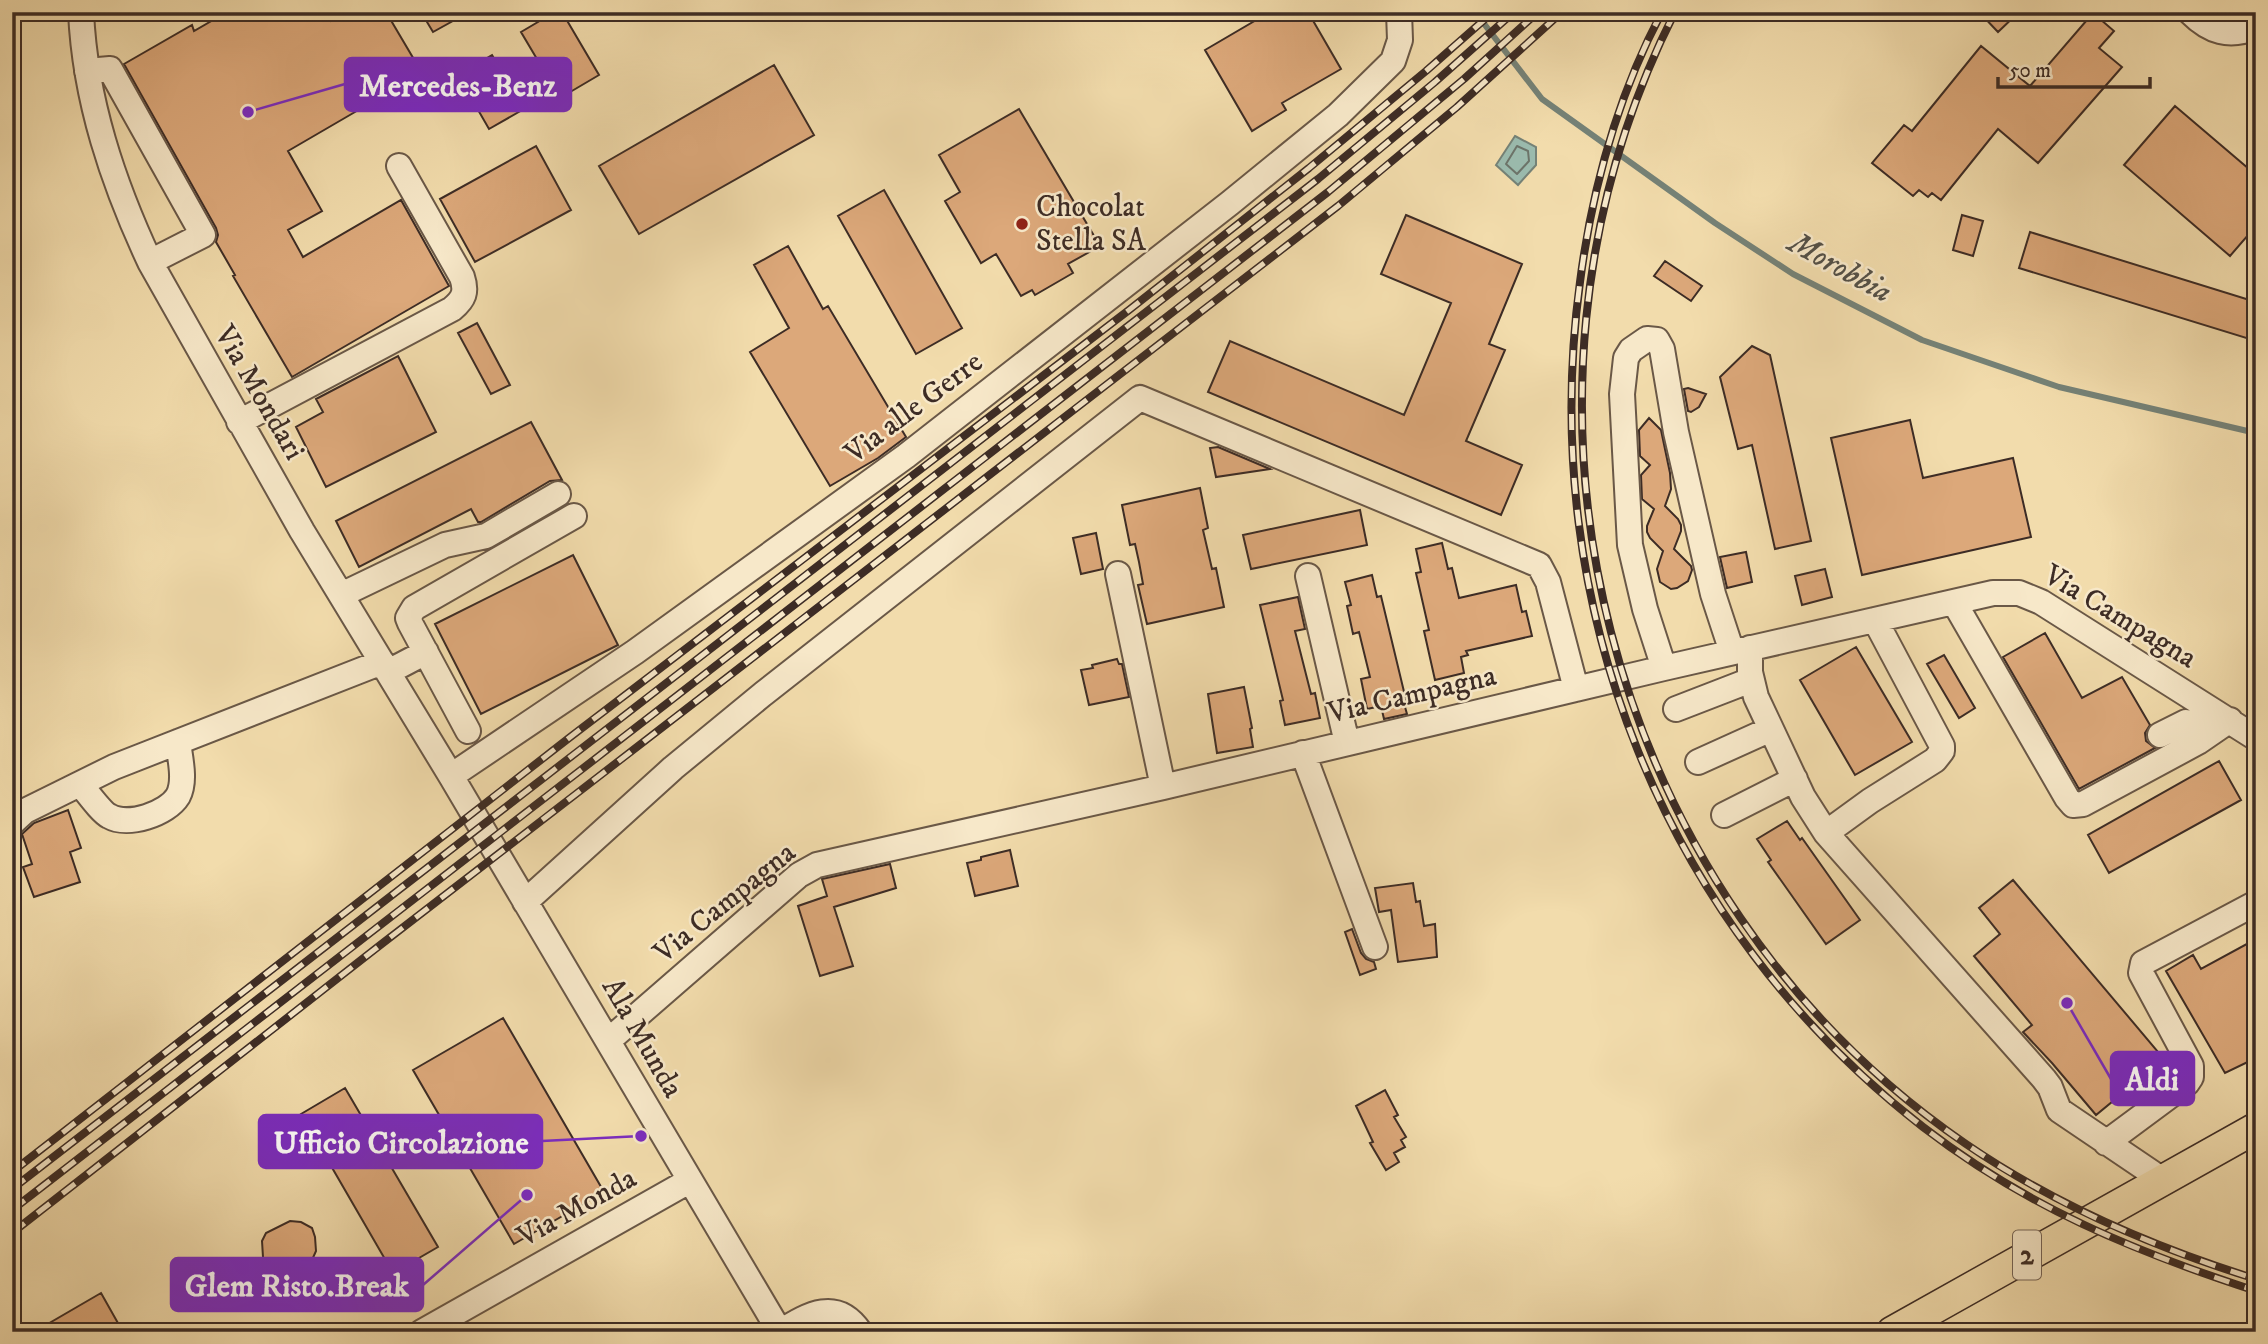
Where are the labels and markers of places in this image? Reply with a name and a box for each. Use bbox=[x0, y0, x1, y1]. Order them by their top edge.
callout: Mercedes-Benz bbox=[345, 58, 571, 111]
place label: Chocolat Stella SA bbox=[1036, 189, 1147, 260]
marker: Chocolat Stella SA bbox=[1014, 216, 1030, 232]
callout: Aldi bbox=[2111, 1052, 2194, 1105]
callout: Ufficio Circolazione bbox=[259, 1115, 542, 1168]
callout: Glem Risto.Break bbox=[171, 1258, 423, 1311]

